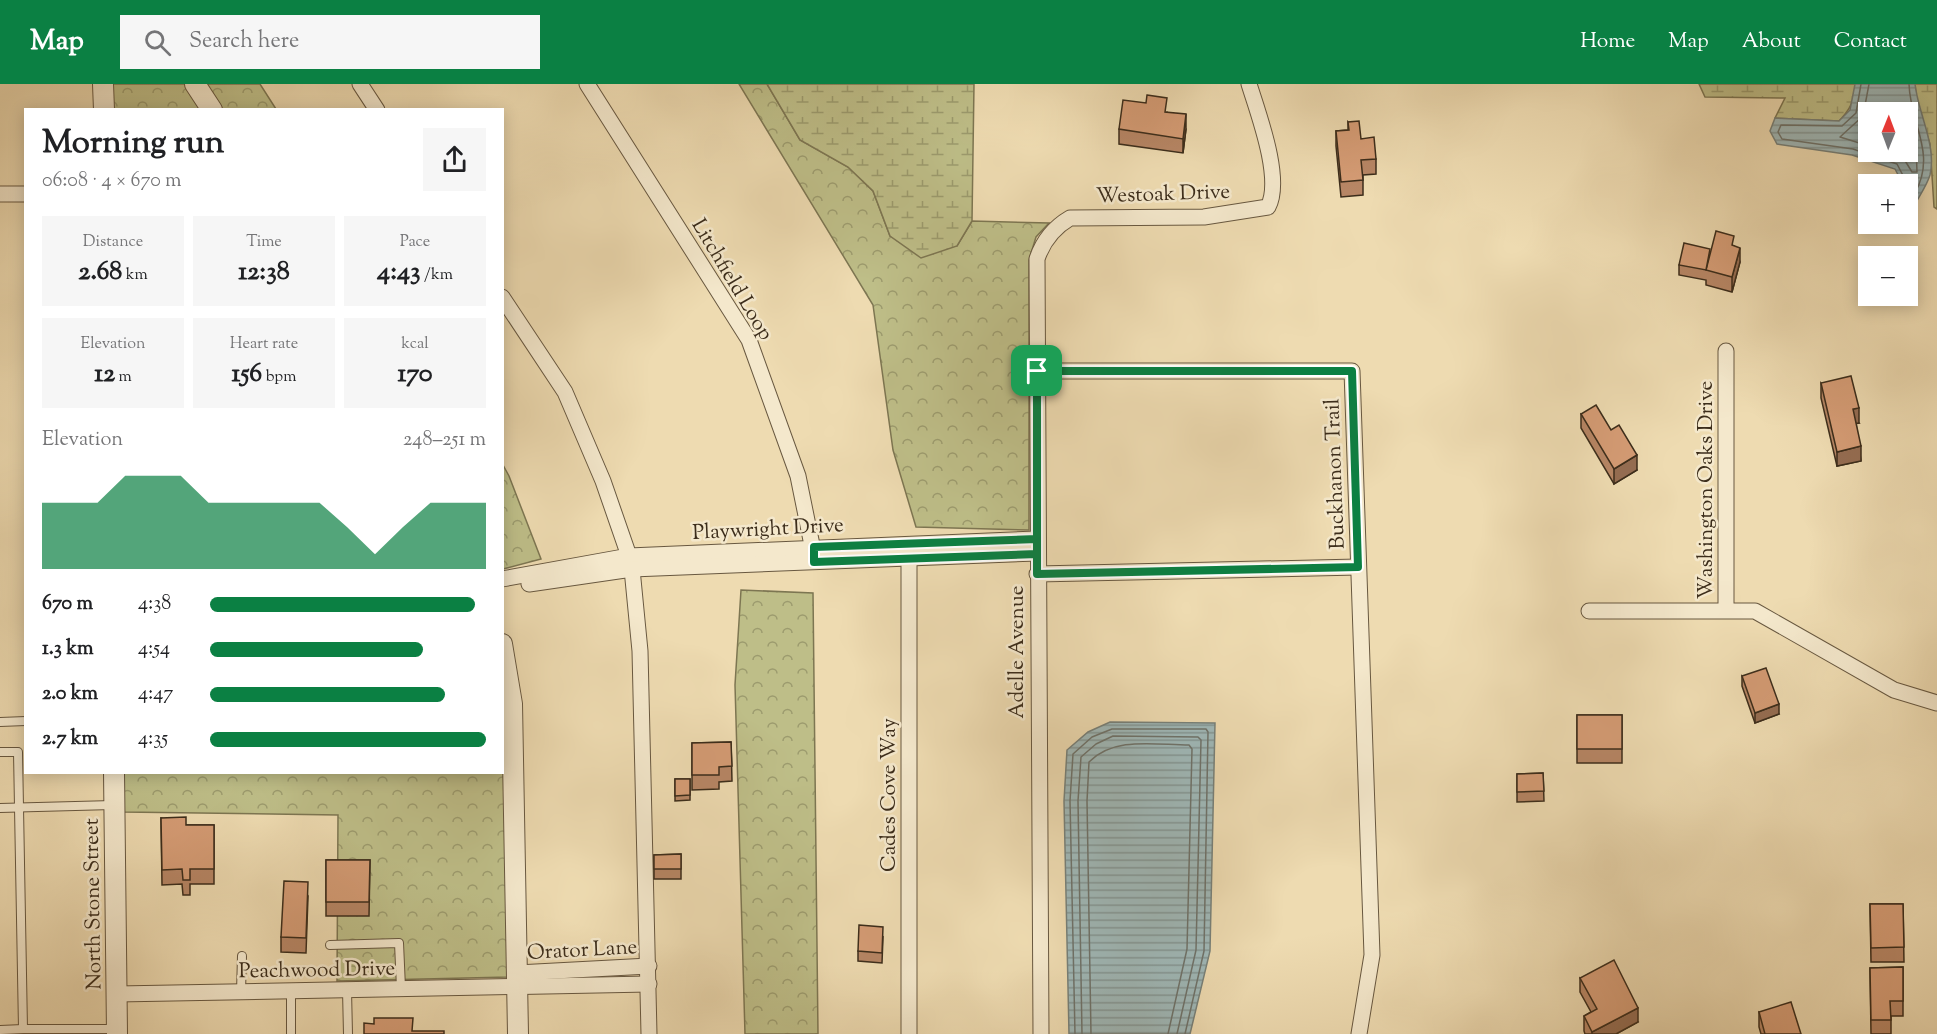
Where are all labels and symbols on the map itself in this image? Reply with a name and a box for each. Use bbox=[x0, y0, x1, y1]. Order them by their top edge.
north arrow bbox=[1858, 102, 1918, 162]
street label: Westoak Drive bbox=[1096, 178, 1231, 212]
street label: Litchfield Loop bbox=[683, 213, 780, 347]
pin bbox=[1011, 345, 1062, 396]
street label: Washington Oaks Drive bbox=[1692, 381, 1722, 599]
street label: Buckhanon Trail bbox=[1318, 398, 1354, 550]
street label: Playwright Drive bbox=[692, 511, 845, 549]
street label: Adelle Avenue bbox=[1003, 585, 1033, 719]
street label: Cades Cove Way bbox=[875, 717, 905, 872]
street label: North Stone Street bbox=[78, 818, 110, 990]
street label: Orator Lane bbox=[526, 933, 638, 969]
street label: Peachwood Drive bbox=[239, 955, 396, 987]

